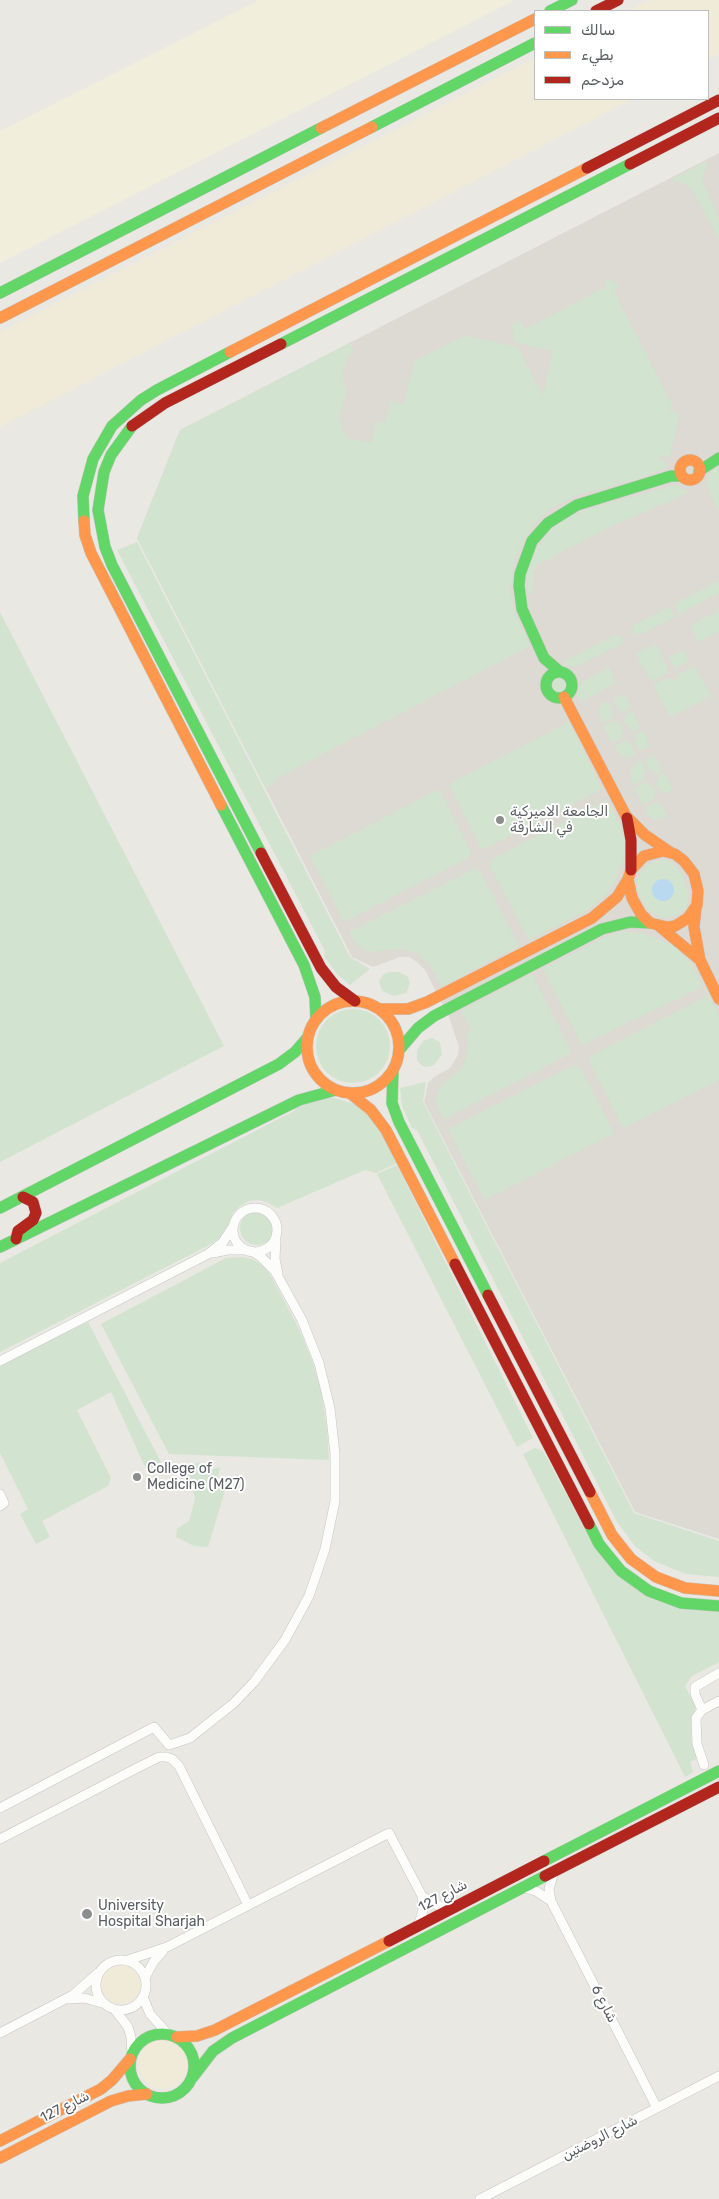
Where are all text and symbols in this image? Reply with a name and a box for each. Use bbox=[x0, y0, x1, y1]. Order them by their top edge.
legend bbox=[534, 10, 709, 100]
text: سالك bbox=[581, 21, 616, 39]
text: بطيء bbox=[581, 46, 614, 64]
text: مزدحم bbox=[581, 71, 624, 89]
place label: الجامعة الاميركية في الشارقة bbox=[510, 804, 608, 836]
marker: الجامعة الاميركية في الشارقة bbox=[494, 814, 506, 826]
place label: College of Medicine (M27) bbox=[147, 1461, 245, 1494]
marker: College of Medicine (M27) bbox=[131, 1471, 143, 1483]
street label: شارع 127 bbox=[416, 1876, 470, 1916]
place label: University Hospital Sharjah bbox=[98, 1898, 205, 1930]
marker: University Hospital Sharjah bbox=[80, 1907, 94, 1921]
street label: شارع 6 bbox=[587, 1982, 621, 2026]
street label: شارع 127 bbox=[38, 2088, 92, 2126]
street label: شارع الروضتين bbox=[559, 2112, 641, 2164]

